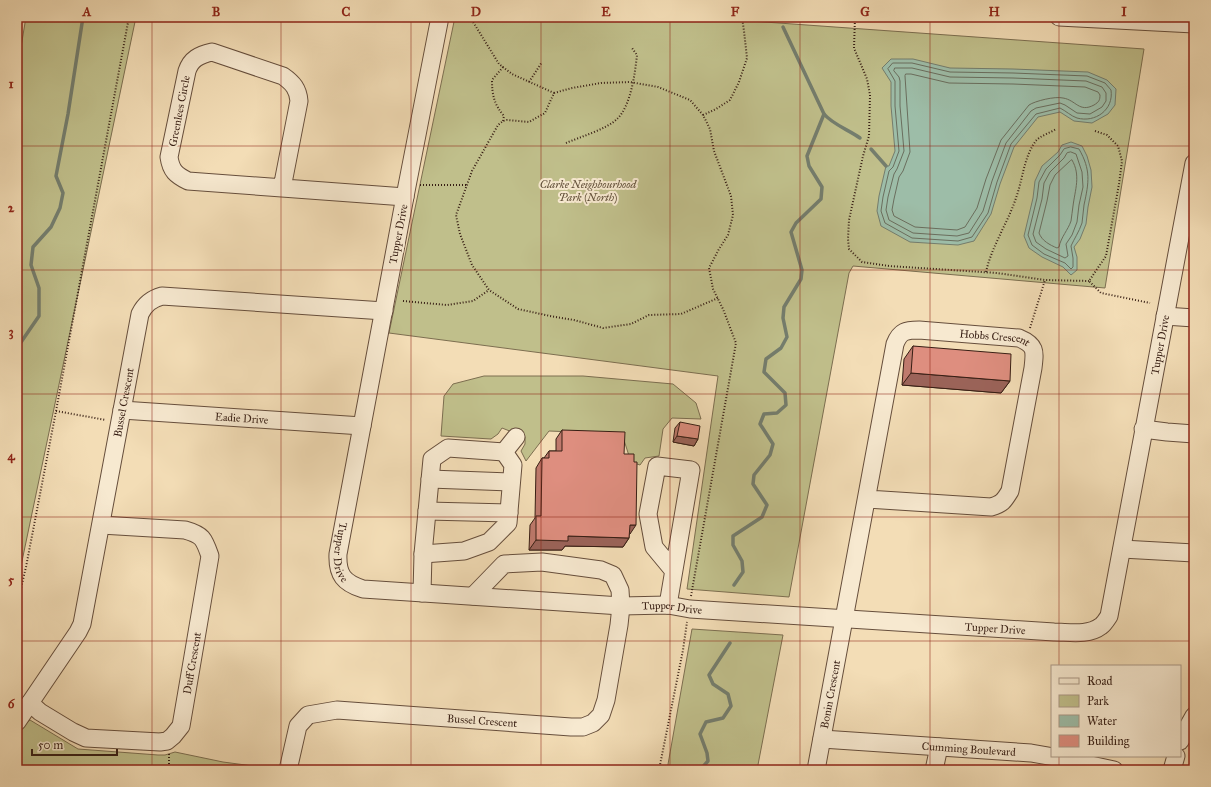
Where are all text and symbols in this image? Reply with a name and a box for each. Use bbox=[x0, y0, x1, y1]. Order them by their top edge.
text: A bbox=[82, 4, 92, 20]
text: B bbox=[212, 4, 221, 20]
text: C bbox=[342, 4, 351, 20]
text: D bbox=[471, 4, 481, 20]
text: E bbox=[601, 4, 611, 20]
text: F bbox=[731, 4, 740, 20]
text: G bbox=[860, 4, 870, 20]
text: H bbox=[988, 4, 1000, 20]
text: I bbox=[1121, 4, 1127, 20]
street label: Greenlees Circle bbox=[166, 74, 193, 148]
text: 1 bbox=[8, 76, 14, 92]
park label: Clarke Neighbourhood Park (North) bbox=[540, 178, 637, 204]
text: 2 bbox=[8, 200, 15, 216]
street label: Tupper Drive bbox=[386, 203, 411, 265]
street label: Tupper Drive bbox=[1148, 314, 1172, 376]
text: 3 bbox=[8, 324, 14, 340]
street label: Hobbs Crescent bbox=[959, 327, 1033, 349]
street label: Bussel Crescent bbox=[111, 367, 137, 438]
street label: Eadie Drive bbox=[215, 410, 269, 427]
text: 4 bbox=[7, 448, 15, 464]
street label: Tupper Drive bbox=[331, 521, 351, 586]
text: 5 bbox=[8, 572, 15, 588]
street label: Tupper Drive bbox=[642, 599, 703, 617]
street label: Tupper Drive bbox=[964, 620, 1026, 637]
street label: Duff Crescent bbox=[181, 631, 204, 695]
street label: Bonin Crescent bbox=[818, 659, 843, 730]
legend bbox=[1051, 665, 1181, 757]
text: Road bbox=[1087, 674, 1113, 688]
text: Park bbox=[1087, 694, 1109, 708]
text: 6 bbox=[8, 696, 16, 712]
street label: Bussel Crescent bbox=[447, 712, 518, 730]
text: Water bbox=[1087, 714, 1117, 728]
scale bar bbox=[32, 731, 117, 757]
text: Building bbox=[1087, 734, 1130, 749]
text: 50 m bbox=[38, 738, 63, 752]
street label: Cumming Boulevard bbox=[921, 740, 1017, 759]

